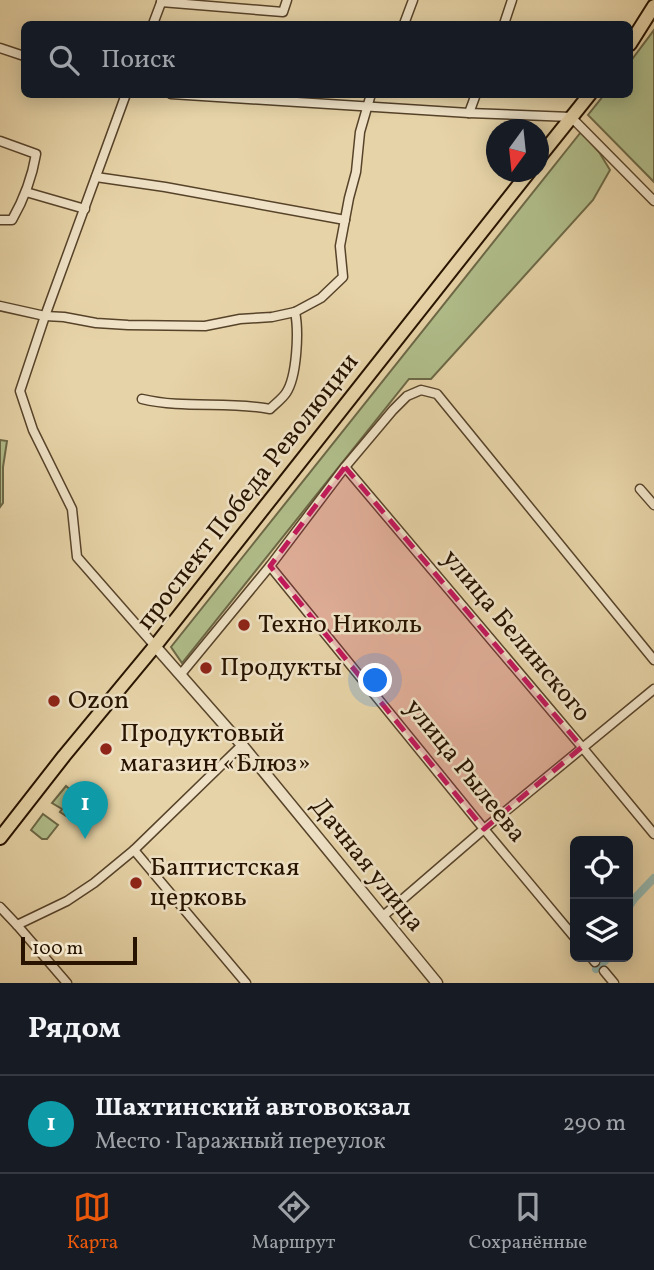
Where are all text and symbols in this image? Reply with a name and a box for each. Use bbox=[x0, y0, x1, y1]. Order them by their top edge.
search box bbox=[21, 21, 633, 98]
icon: search bbox=[45, 41, 83, 79]
text: Поиск bbox=[101, 42, 175, 78]
north arrow bbox=[486, 119, 549, 182]
street label: проспект Победа Революции bbox=[128, 346, 368, 638]
street label: улица Белинского bbox=[433, 542, 599, 730]
place label: Техно Николь bbox=[258, 607, 422, 643]
marker: Техно Николь bbox=[236, 617, 252, 633]
place label: Продукты bbox=[220, 650, 342, 686]
marker: Продукты bbox=[198, 660, 214, 676]
your location bbox=[358, 663, 392, 697]
place label: Ozon bbox=[68, 683, 129, 719]
street label: улица Рылеева bbox=[396, 691, 534, 851]
marker: Ozon bbox=[46, 693, 62, 709]
place label: Продуктовый магазин «Блюз» bbox=[120, 716, 311, 782]
marker: Продуктовый магазин «Блюз» bbox=[98, 741, 114, 757]
pin: 1 bbox=[62, 781, 108, 839]
street label: Дачная улица bbox=[301, 790, 433, 940]
map controls bbox=[570, 836, 633, 962]
button: locate bbox=[570, 836, 633, 899]
place label: Баптистская церковь bbox=[150, 850, 300, 916]
marker: Баптистская церковь bbox=[128, 875, 144, 891]
button: layers bbox=[570, 899, 633, 962]
scale bar bbox=[21, 934, 136, 966]
text: 100 m bbox=[32, 936, 83, 962]
text: Рядом bbox=[28, 1008, 121, 1050]
text: Шахтинский автовокзал bbox=[95, 1090, 410, 1126]
text: 1 bbox=[46, 1108, 56, 1140]
text: 290 m bbox=[563, 1108, 626, 1140]
text: Место · Гаражный переулок bbox=[95, 1126, 386, 1158]
tab: Карта bbox=[67, 1188, 118, 1256]
tab: Маршрут bbox=[252, 1188, 335, 1256]
tab: Сохранённые bbox=[469, 1188, 587, 1256]

